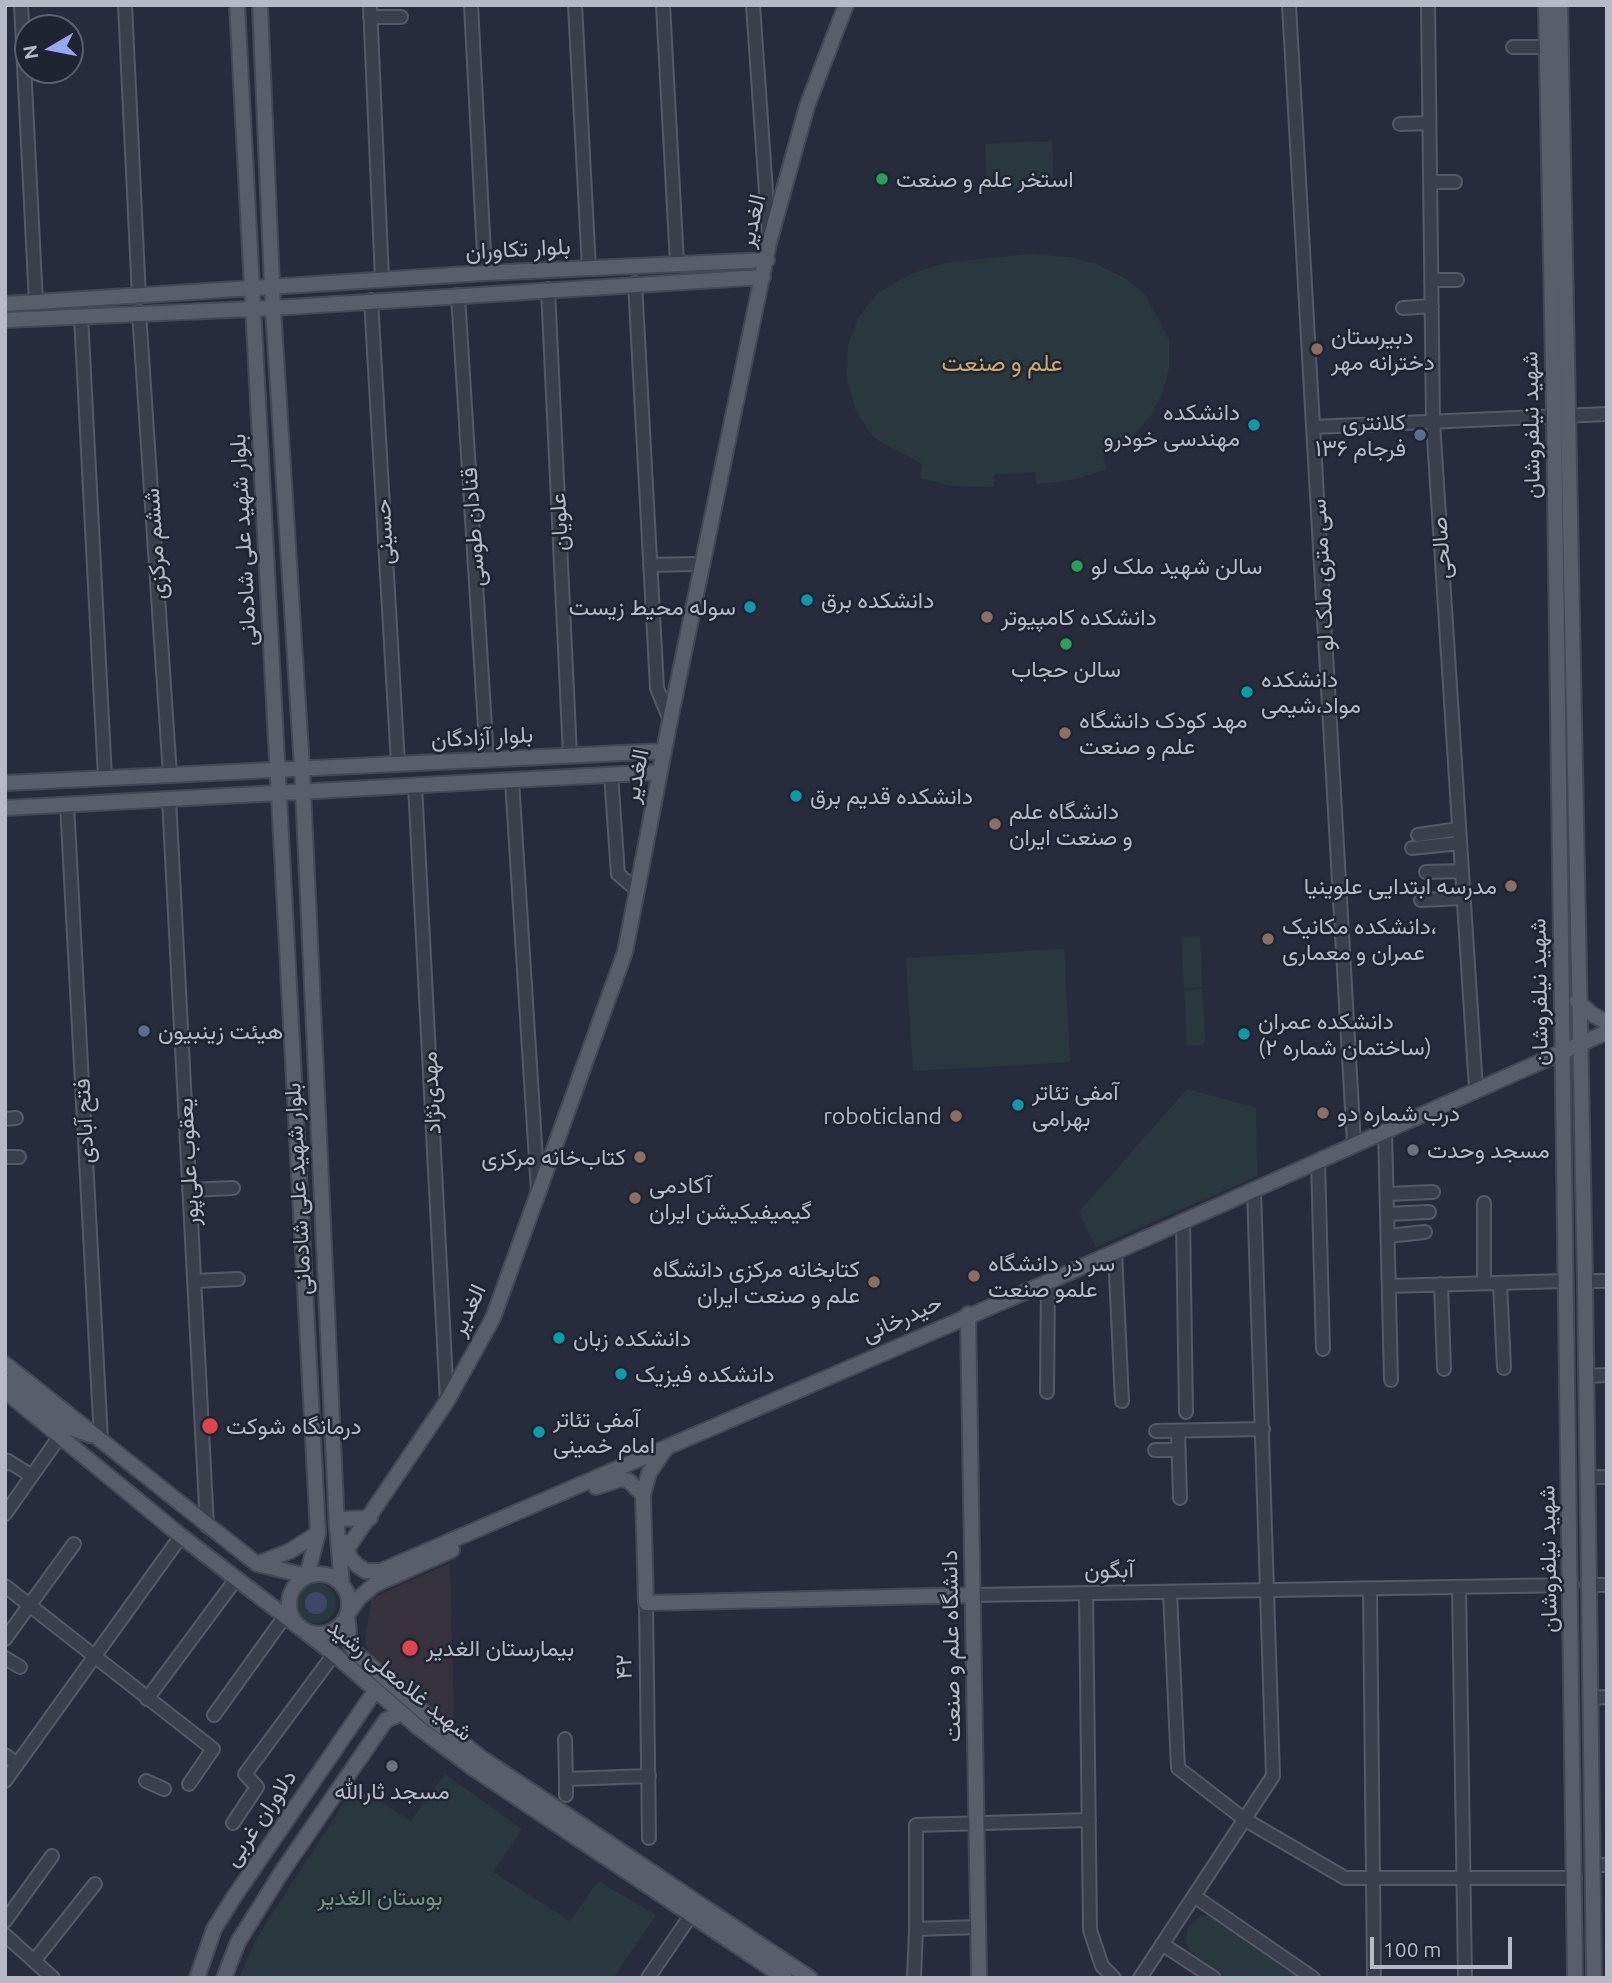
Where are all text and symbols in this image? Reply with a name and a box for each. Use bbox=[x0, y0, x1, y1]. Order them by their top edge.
north arrow bbox=[14, 14, 84, 84]
text: N bbox=[18, 43, 42, 61]
place label: استخر علم و صنعت bbox=[896, 165, 1074, 193]
marker: استخر علم و صنعت bbox=[874, 171, 890, 187]
street label: الغدیر bbox=[732, 191, 772, 251]
street label: بلوار تکاوران bbox=[465, 232, 571, 266]
place label: دبیرستان دخترانه مهر bbox=[1331, 322, 1435, 376]
marker: دبیرستان دخترانه مهر bbox=[1309, 341, 1325, 357]
district label: علم و صنعت bbox=[941, 349, 1063, 377]
street label: شهید نیلفروشان bbox=[1516, 351, 1546, 499]
place label: دانشکده مهندسی خودرو bbox=[1104, 398, 1240, 452]
place label: کلانتری ۱۳۶ فرجام bbox=[1315, 408, 1406, 462]
marker: دانشکده مهندسی خودرو bbox=[1246, 417, 1262, 433]
marker: کلانتری ۱۳۶ فرجام bbox=[1412, 427, 1428, 443]
street label: بلوار شهید علی شادمانی bbox=[224, 433, 262, 647]
street label: قنادان طوسی bbox=[455, 466, 491, 588]
street label: ششم مرکزی bbox=[137, 487, 173, 601]
street label: علویان bbox=[544, 492, 574, 552]
street label: حسینی bbox=[368, 498, 400, 566]
street label: سی متری ملک لو bbox=[1304, 498, 1340, 652]
street label: صالحی bbox=[1425, 516, 1457, 580]
place label: سالن شهید ملک لو bbox=[1091, 552, 1262, 580]
marker: سالن شهید ملک لو bbox=[1069, 558, 1085, 574]
place label: دانشکده برق bbox=[821, 586, 934, 614]
marker: دانشکده برق bbox=[799, 592, 815, 608]
place label: سوله محیط زیست bbox=[569, 593, 736, 621]
marker: سوله محیط زیست bbox=[742, 599, 758, 615]
place label: دانشکده کامپیوتر bbox=[1001, 603, 1157, 631]
marker: دانشکده کامپیوتر bbox=[979, 609, 995, 625]
marker: سالن حجاب bbox=[1058, 636, 1074, 652]
place label: سالن حجاب bbox=[1011, 655, 1121, 683]
place label: دانشکده مواد،شیمی bbox=[1261, 665, 1361, 719]
marker: دانشکده مواد،شیمی bbox=[1239, 684, 1255, 700]
place label: مهد کودک دانشگاه علم و صنعت bbox=[1079, 706, 1248, 760]
street label: بلوار آزادگان bbox=[430, 721, 534, 753]
marker: مهد کودک دانشگاه علم و صنعت bbox=[1057, 725, 1073, 741]
street label: الغدیر bbox=[617, 747, 655, 805]
place label: دانشکده قدیم برق bbox=[810, 782, 973, 810]
marker: دانشکده قدیم برق bbox=[788, 788, 804, 804]
place label: دانشگاه علم و صنعت ایران bbox=[1009, 797, 1133, 851]
marker: دانشگاه علم و صنعت ایران bbox=[987, 816, 1003, 832]
place label: مدرسه ابتدایی علوینیا bbox=[1304, 872, 1497, 900]
marker: مدرسه ابتدایی علوینیا bbox=[1503, 878, 1519, 894]
place label: دانشکده مکانیک، عمران و معماری bbox=[1282, 912, 1437, 966]
street label: شهید نیلفروشان bbox=[1524, 918, 1554, 1066]
marker: دانشکده مکانیک، عمران و معماری bbox=[1260, 931, 1276, 947]
place label: دانشکده عمران (ساختمان شماره ۲) bbox=[1258, 1007, 1432, 1061]
place label: هیئت زینبیون bbox=[158, 1017, 283, 1045]
marker: هیئت زینبیون bbox=[136, 1023, 152, 1039]
marker: دانشکده عمران (ساختمان شماره ۲) bbox=[1236, 1026, 1252, 1042]
street label: مهدی‌نژاد bbox=[415, 1051, 447, 1135]
street label: فتح آبادی bbox=[68, 1078, 100, 1164]
place label: آمفی تئاتر بهرامی bbox=[1032, 1078, 1118, 1132]
street label: بلوار شهید علی شادمانی bbox=[279, 1082, 317, 1296]
street label: یعقوب علی‌پور bbox=[171, 1097, 205, 1227]
marker: آمفی تئاتر بهرامی bbox=[1010, 1097, 1026, 1113]
place label: درب شماره دو bbox=[1337, 1099, 1460, 1127]
place label: roboticland bbox=[823, 1102, 942, 1130]
marker: درب شماره دو bbox=[1315, 1105, 1331, 1121]
marker: roboticland bbox=[948, 1108, 964, 1124]
place label: مسجد وحدت bbox=[1427, 1136, 1550, 1164]
marker: مسجد وحدت bbox=[1405, 1142, 1421, 1158]
place label: کتاب‌خانه مرکزی bbox=[481, 1143, 626, 1171]
marker: کتاب‌خانه مرکزی bbox=[632, 1149, 648, 1165]
place label: آکادمی گیمیفیکیشن ایران bbox=[649, 1171, 812, 1225]
marker: آکادمی گیمیفیکیشن ایران bbox=[627, 1190, 643, 1206]
place label: سر در دانشگاه علمو صنعت bbox=[988, 1249, 1115, 1303]
place label: کتابخانه مرکزی دانشگاه علم و صنعت ایران bbox=[652, 1255, 860, 1309]
marker: سر در دانشگاه علمو صنعت bbox=[966, 1268, 982, 1284]
marker: کتابخانه مرکزی دانشگاه علم و صنعت ایران bbox=[866, 1274, 882, 1290]
street label: الغدیر bbox=[444, 1280, 492, 1340]
street label: حیدرخانی bbox=[858, 1288, 946, 1348]
place label: دانشکده زبان bbox=[573, 1324, 691, 1352]
marker: دانشکده زبان bbox=[551, 1330, 567, 1346]
place label: دانشکده فیزیک bbox=[635, 1360, 775, 1388]
marker: دانشکده فیزیک bbox=[613, 1366, 629, 1382]
place label: آمفی تئاتر امام خمینی bbox=[553, 1405, 655, 1459]
place label: درمانگاه شوکت bbox=[226, 1412, 362, 1440]
marker: درمانگاه شوکت bbox=[200, 1416, 220, 1436]
marker: آمفی تئاتر امام خمینی bbox=[531, 1424, 547, 1440]
street label: شهید نیلفروشان bbox=[1533, 1485, 1563, 1633]
street label: دانشگاه علم و صنعت bbox=[936, 1550, 966, 1742]
street label: آبگون bbox=[1084, 1556, 1134, 1584]
street label: شهید غلامعلی رشید bbox=[322, 1613, 478, 1747]
place label: بیمارستان الغدیر bbox=[426, 1634, 574, 1662]
marker: بیمارستان الغدیر bbox=[400, 1638, 420, 1658]
street label: ۴۲ bbox=[610, 1654, 638, 1680]
marker: مسجد ثارالله bbox=[384, 1758, 400, 1774]
street label: دلاوران غربی bbox=[218, 1764, 302, 1872]
place label: مسجد ثارالله bbox=[334, 1777, 450, 1805]
park label: بوستان الغدیر bbox=[318, 1883, 442, 1911]
scale bar bbox=[1374, 1924, 1516, 1968]
text: 100 m bbox=[1383, 1937, 1441, 1961]

